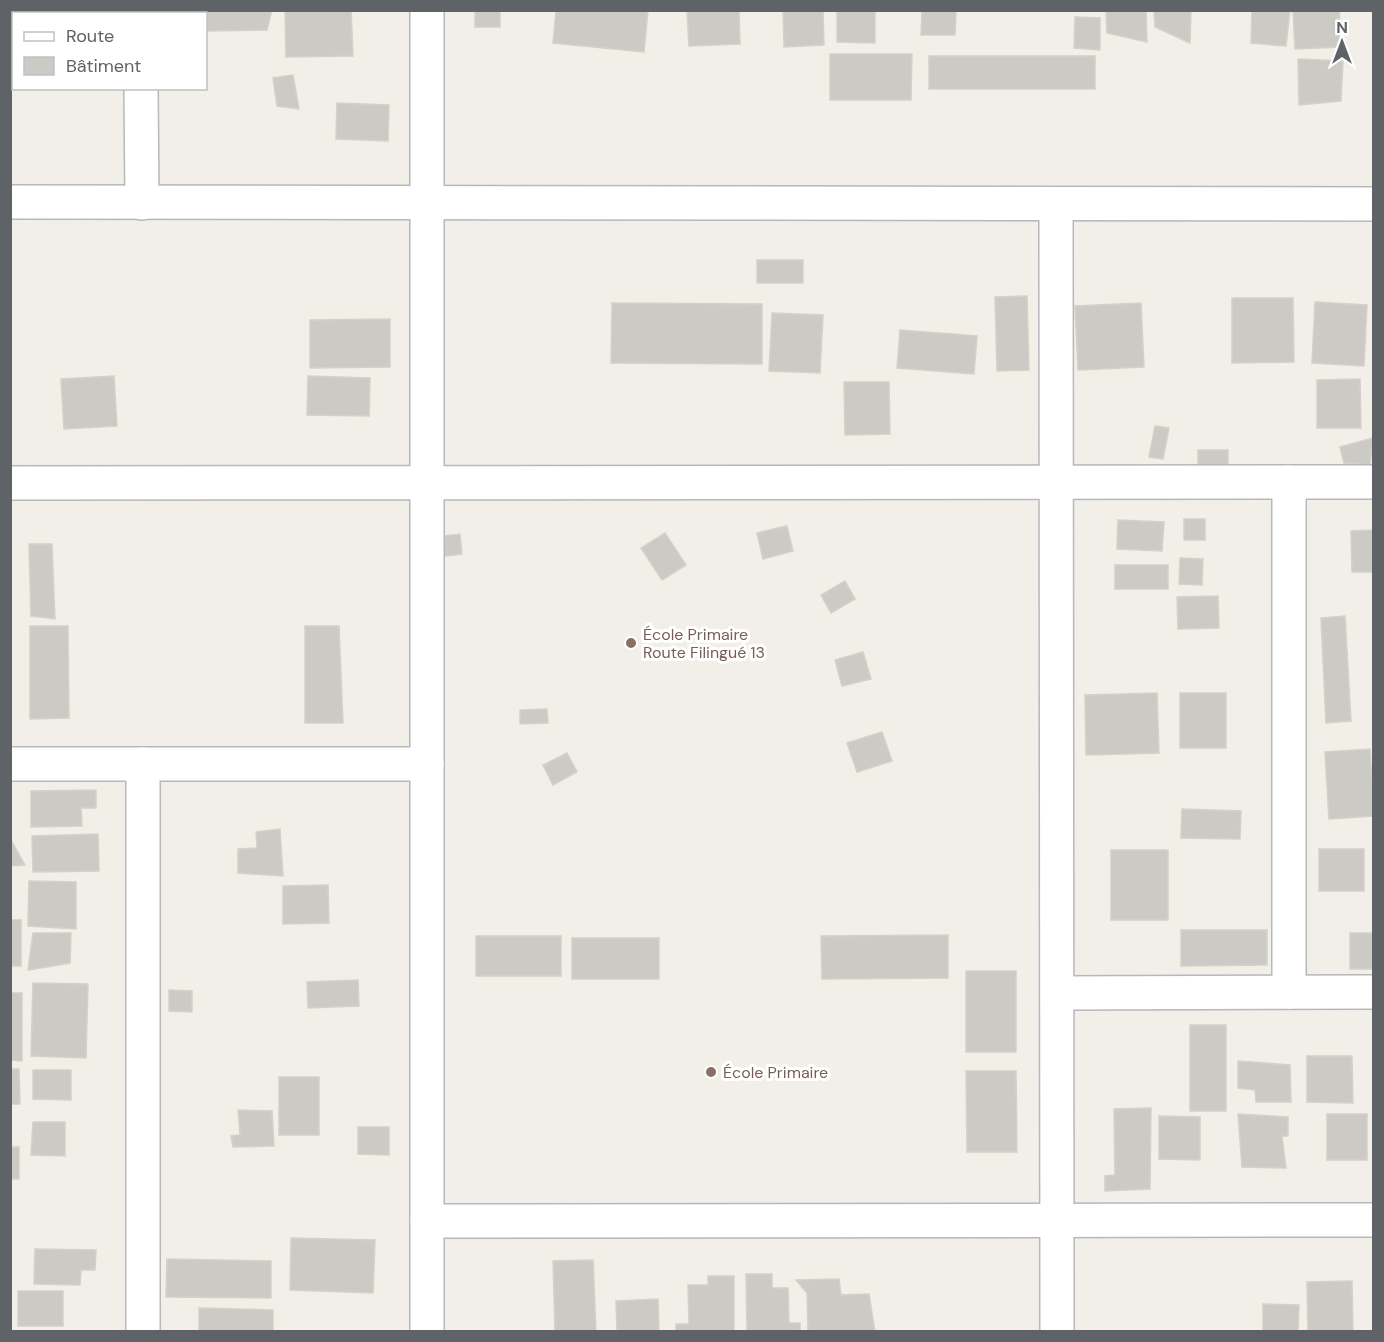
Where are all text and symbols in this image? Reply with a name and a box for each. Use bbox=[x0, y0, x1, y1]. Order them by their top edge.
legend bbox=[12, 12, 207, 90]
north arrow bbox=[1312, 12, 1372, 72]
text: N bbox=[1336, 17, 1348, 38]
text: Route bbox=[66, 24, 114, 48]
text: Bâtiment bbox=[66, 54, 141, 78]
place label: École Primaire Route Filingué 13 bbox=[643, 624, 765, 663]
marker: École Primaire Route Filingué 13 bbox=[624, 636, 638, 650]
place label: École Primaire bbox=[723, 1062, 828, 1083]
marker: École Primaire bbox=[704, 1065, 718, 1079]

